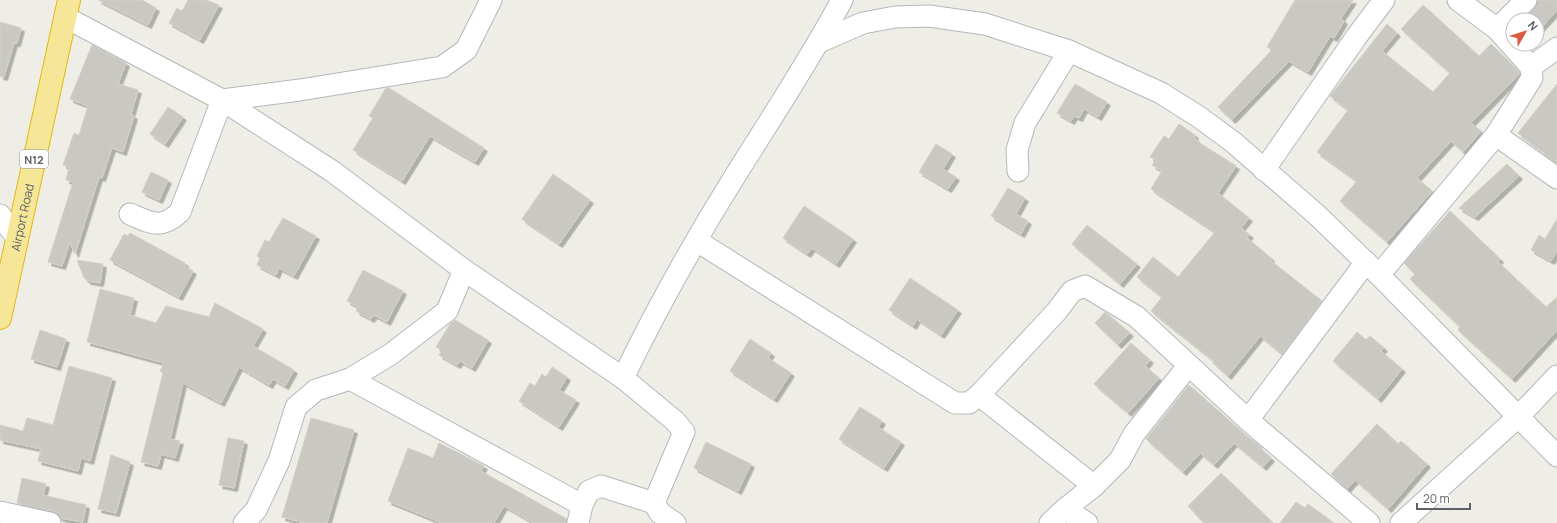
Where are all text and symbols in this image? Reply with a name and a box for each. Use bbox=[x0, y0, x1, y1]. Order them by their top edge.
north arrow bbox=[1505, 12, 1545, 52]
text: N bbox=[1525, 18, 1542, 33]
road number: N12 bbox=[20, 150, 48, 168]
street label: Airport Road bbox=[6, 182, 37, 253]
scale bar bbox=[1417, 485, 1470, 511]
text: 20 m bbox=[1423, 490, 1450, 507]

